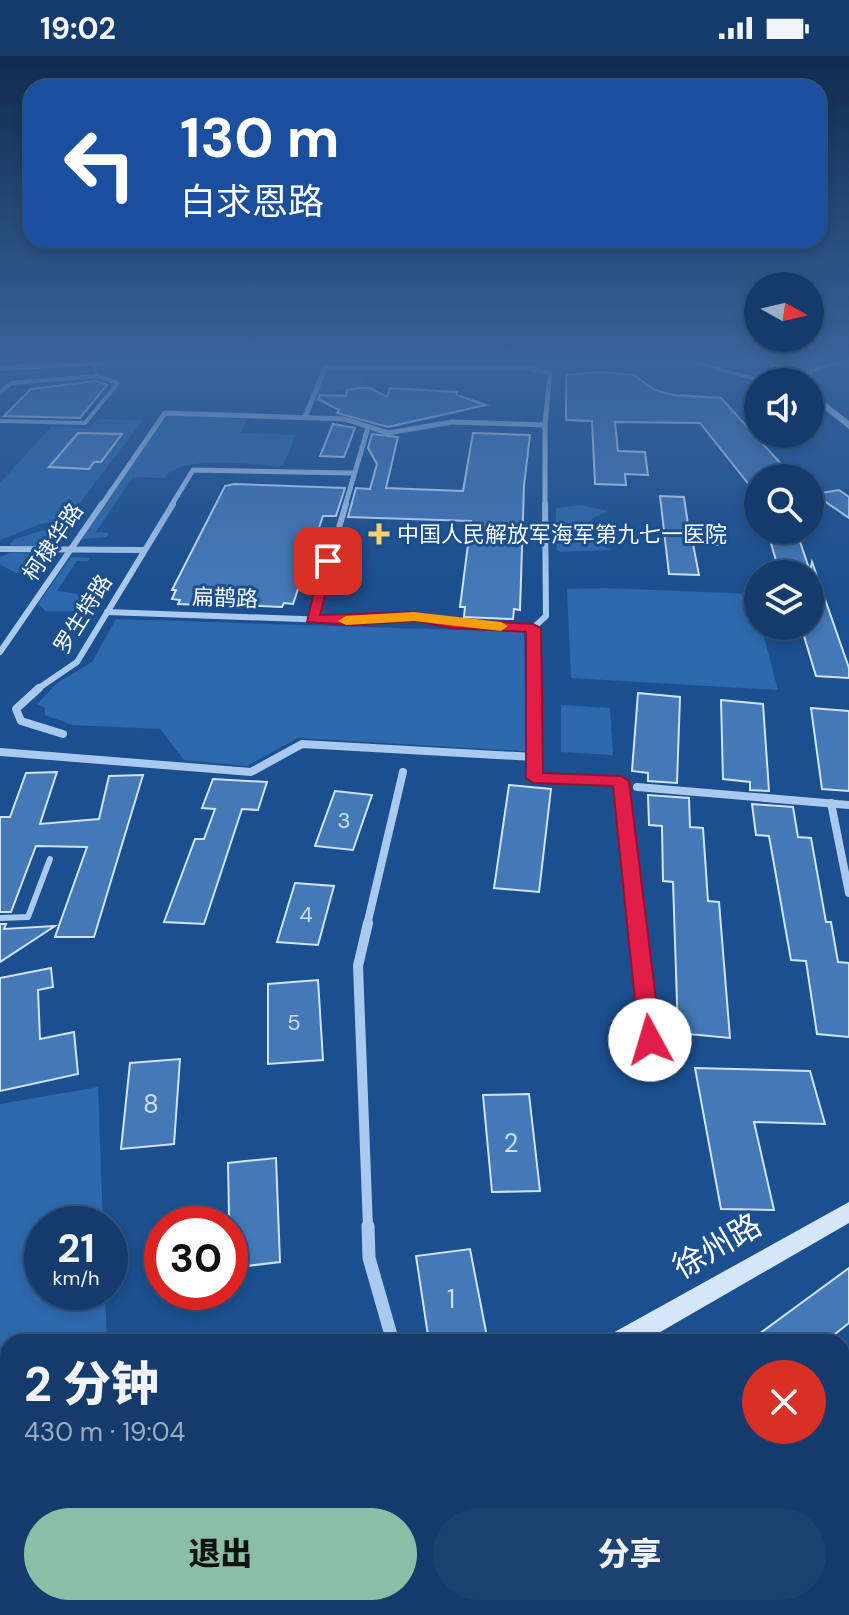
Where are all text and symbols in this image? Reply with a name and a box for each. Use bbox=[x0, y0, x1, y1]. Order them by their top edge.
text: 19:02 bbox=[40, 9, 116, 48]
text: 130 m bbox=[180, 101, 339, 174]
icon: left bbox=[48, 112, 152, 216]
text: 白求恩路 bbox=[180, 178, 324, 225]
north arrow bbox=[744, 272, 824, 352]
map controls bbox=[744, 272, 824, 640]
button: sound bbox=[744, 368, 824, 448]
button: search bbox=[744, 464, 824, 544]
street label: 柯棣华路 bbox=[16, 497, 90, 587]
place label: 中国人民解放军海军第九七一医院 bbox=[397, 520, 727, 549]
marker: 中国人民解放军海军第九七一医院 bbox=[368, 523, 390, 545]
pin bbox=[294, 527, 362, 595]
icon: arrive bbox=[306, 539, 350, 583]
button: layers bbox=[744, 560, 824, 640]
street label: 罗生特路 bbox=[47, 569, 119, 659]
street label: 扁鹊路 bbox=[192, 582, 258, 614]
house number: 3 bbox=[337, 806, 351, 835]
house number: 4 bbox=[299, 900, 313, 929]
position arrow bbox=[608, 998, 692, 1082]
house number: 5 bbox=[287, 1008, 301, 1037]
house number: 8 bbox=[143, 1087, 159, 1121]
house number: 2 bbox=[504, 1126, 518, 1160]
street label: 徐州路 bbox=[665, 1204, 769, 1288]
speed limit sign: 30 bbox=[144, 1206, 248, 1310]
text: 21 bbox=[57, 1222, 95, 1274]
text: km/h bbox=[52, 1265, 100, 1291]
house number: 1 bbox=[447, 1282, 455, 1316]
text: 2 分钟 bbox=[24, 1353, 159, 1416]
button: close bbox=[742, 1360, 826, 1444]
text: 430 m · 19:04 bbox=[24, 1415, 185, 1449]
button: 退出 bbox=[24, 1508, 417, 1600]
button: 分享 bbox=[433, 1508, 826, 1600]

